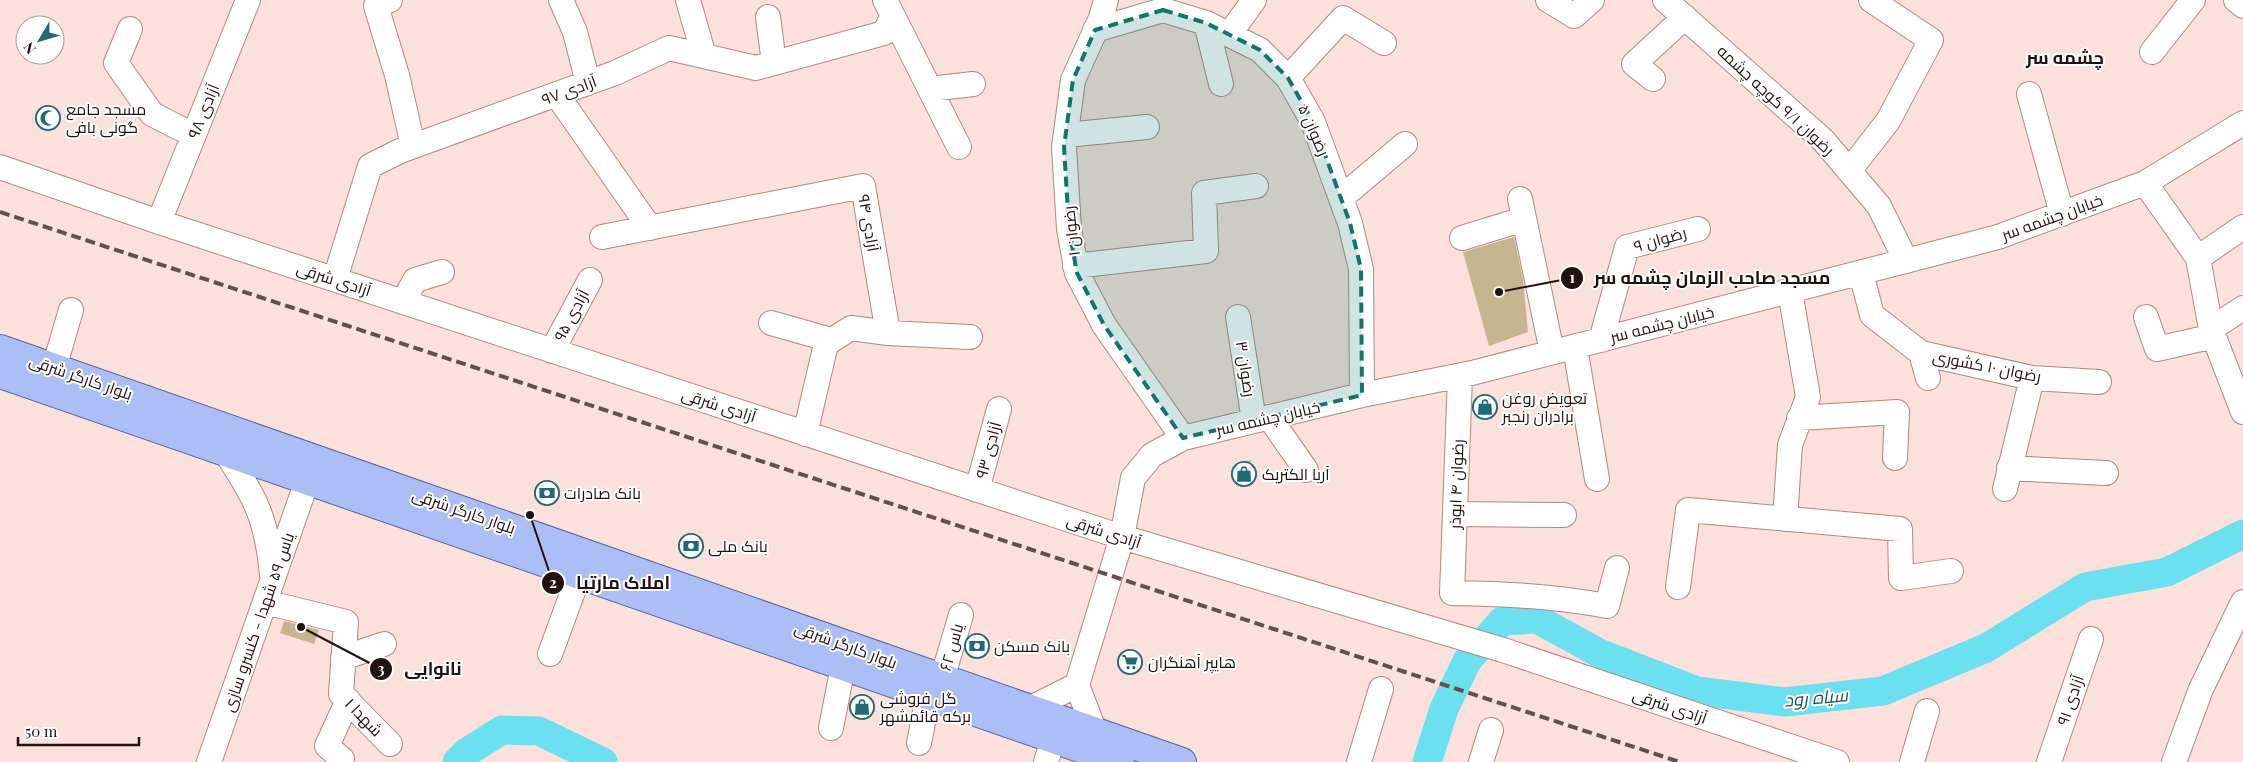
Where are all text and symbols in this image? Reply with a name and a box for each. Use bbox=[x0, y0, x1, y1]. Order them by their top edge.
north arrow bbox=[15, 15, 65, 65]
text: N bbox=[19, 38, 40, 58]
street label: رضوان ۹/۱ کوچه چشمه bbox=[1712, 40, 1839, 161]
district label: چشمه سر bbox=[2025, 45, 2104, 70]
street label: آزادی ۹۷ bbox=[538, 70, 600, 110]
street label: آزادی ۹۸ bbox=[182, 80, 224, 142]
place label: مسجد جامع گونی بافی bbox=[66, 98, 146, 138]
street label: رضوان ۵ bbox=[1293, 101, 1335, 159]
mosque icon: مسجد جامع گونی بافی bbox=[35, 105, 61, 131]
street label: خیابان چشمه سر bbox=[1997, 188, 2106, 247]
street label: آزادی ۹۴ bbox=[853, 193, 885, 254]
street label: رضوان ۱ bbox=[1057, 205, 1085, 257]
street label: رضوان ۹ bbox=[1631, 221, 1689, 257]
street label: آزادی شرقی bbox=[294, 257, 375, 302]
callout: مسجد صاحب الزمان چشمه سر bbox=[1559, 261, 1841, 294]
text: مسجد صاحب الزمان چشمه سر bbox=[1593, 265, 1830, 290]
text: 1 bbox=[1569, 267, 1575, 287]
street label: آزادی ۹۵ bbox=[548, 285, 594, 345]
street label: خیابان چشمه سر bbox=[1607, 300, 1717, 349]
street label: رضوان ۳ bbox=[1231, 339, 1261, 399]
street label: رضوان ۱۰ کشوری bbox=[1931, 345, 2043, 387]
street label: بلوار کارگر شرقی bbox=[26, 349, 136, 405]
street label: آزادی شرقی bbox=[679, 383, 760, 428]
place label: تعویض روغن برادران رنجبر bbox=[1501, 387, 1588, 427]
shop icon: تعویض روغن برادران رنجبر bbox=[1472, 394, 1498, 420]
street label: خیابان چشمه سر bbox=[1213, 395, 1323, 442]
street label: آزادی ۹۳ bbox=[970, 418, 1006, 481]
street label: رضوان ۴ ابوذر bbox=[1443, 439, 1469, 530]
shop icon: آریا الکتریک bbox=[1231, 461, 1257, 487]
place label: آریا الکتریک bbox=[1262, 463, 1330, 484]
bank icon: بانک صادرات bbox=[534, 480, 560, 506]
place label: بانک صادرات bbox=[564, 482, 641, 503]
street label: بلوار کارگر شرقی bbox=[409, 483, 519, 539]
street label: آزادی شرقی bbox=[1064, 509, 1145, 554]
street label: یاس ۵۹ شهدا - کنسرو سازی bbox=[217, 529, 299, 715]
bank icon: بانک ملی bbox=[678, 533, 704, 559]
place label: بانک ملی bbox=[708, 535, 768, 557]
callout: املاک مارتیا bbox=[540, 567, 680, 600]
text: املاک مارتیا bbox=[576, 570, 670, 594]
text: 2 bbox=[549, 572, 557, 592]
street label: بلوار کارگر شرقی bbox=[792, 616, 900, 674]
street label: یاس ۶۲ bbox=[934, 620, 968, 673]
bank icon: بانک مسکن bbox=[964, 633, 990, 659]
place label: بانک مسکن bbox=[994, 635, 1070, 657]
supermarket icon: هایپر آهنگران bbox=[1117, 649, 1143, 675]
place label: هایپر آهنگران bbox=[1148, 651, 1236, 674]
callout: نانوایی bbox=[369, 652, 471, 685]
text: نانوایی bbox=[404, 656, 462, 680]
text: 3 bbox=[377, 658, 385, 678]
street label: آزادی ۹۱ bbox=[2051, 671, 2089, 728]
water label: سیاه رود bbox=[1783, 682, 1850, 712]
street label: آزادی شرقی bbox=[1630, 683, 1711, 729]
place label: گل فروشی برکه قائمشهر bbox=[879, 687, 971, 727]
street label: شهدا ۱ bbox=[340, 693, 388, 741]
shop icon: گل فروشی برکه قائمشهر bbox=[849, 694, 875, 720]
scale bar bbox=[18, 714, 139, 746]
text: 50 m bbox=[25, 721, 58, 741]

